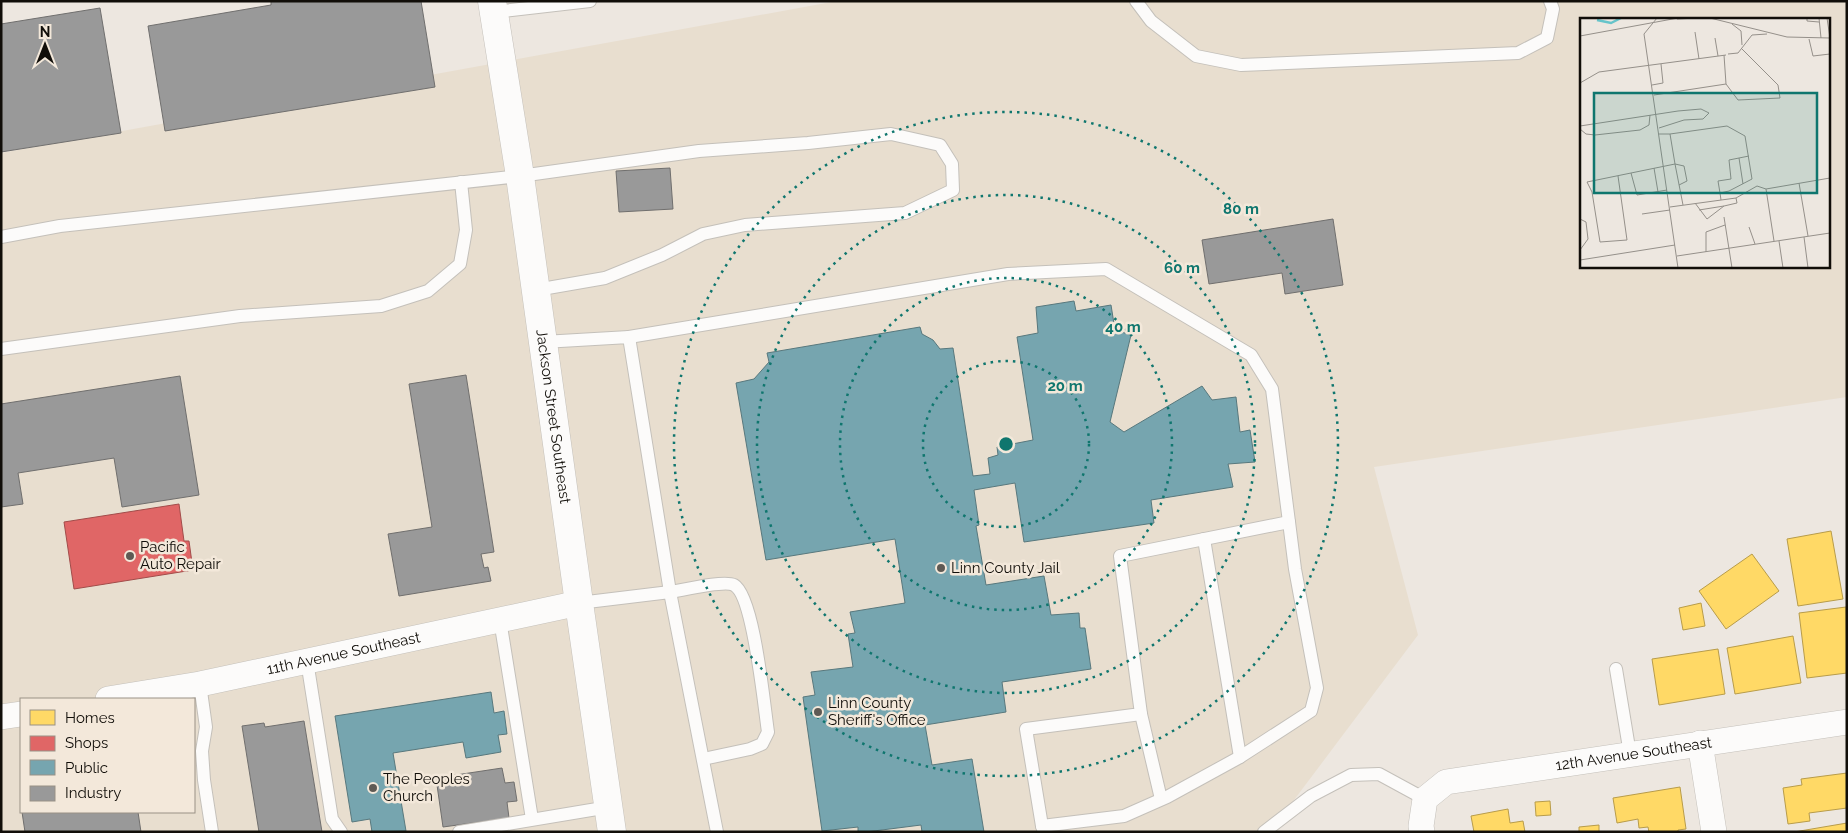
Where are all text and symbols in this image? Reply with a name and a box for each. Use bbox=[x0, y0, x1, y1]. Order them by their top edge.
inset map bbox=[1580, 18, 1830, 268]
north arrow bbox=[20, 20, 70, 70]
text: N bbox=[40, 24, 50, 40]
text: 80 m bbox=[1223, 200, 1259, 218]
text: 60 m bbox=[1164, 259, 1200, 277]
text: 40 m bbox=[1105, 318, 1141, 336]
street label: Jackson Street Southeast bbox=[532, 328, 574, 505]
text: 20 m bbox=[1047, 377, 1083, 395]
centre of rings bbox=[997, 435, 1015, 453]
place label: Pacific Auto Repair bbox=[140, 538, 222, 573]
marker: Pacific Auto Repair bbox=[124, 550, 136, 562]
place label: Linn County Jail bbox=[951, 559, 1061, 577]
marker: Linn County Jail bbox=[935, 562, 947, 574]
street label: 11th Avenue Southeast bbox=[265, 628, 422, 678]
place label: Linn County Sheriff's Office bbox=[828, 694, 926, 729]
legend bbox=[20, 698, 195, 813]
marker: Linn County Sheriff's Office bbox=[812, 706, 824, 718]
text: Homes bbox=[65, 709, 115, 727]
street label: 12th Avenue Southeast bbox=[1554, 733, 1713, 775]
text: Shops bbox=[65, 734, 108, 752]
text: Public bbox=[65, 759, 108, 777]
place label: The Peoples Church bbox=[383, 770, 470, 805]
marker: The Peoples Church bbox=[367, 782, 379, 794]
text: Industry bbox=[65, 784, 121, 802]

